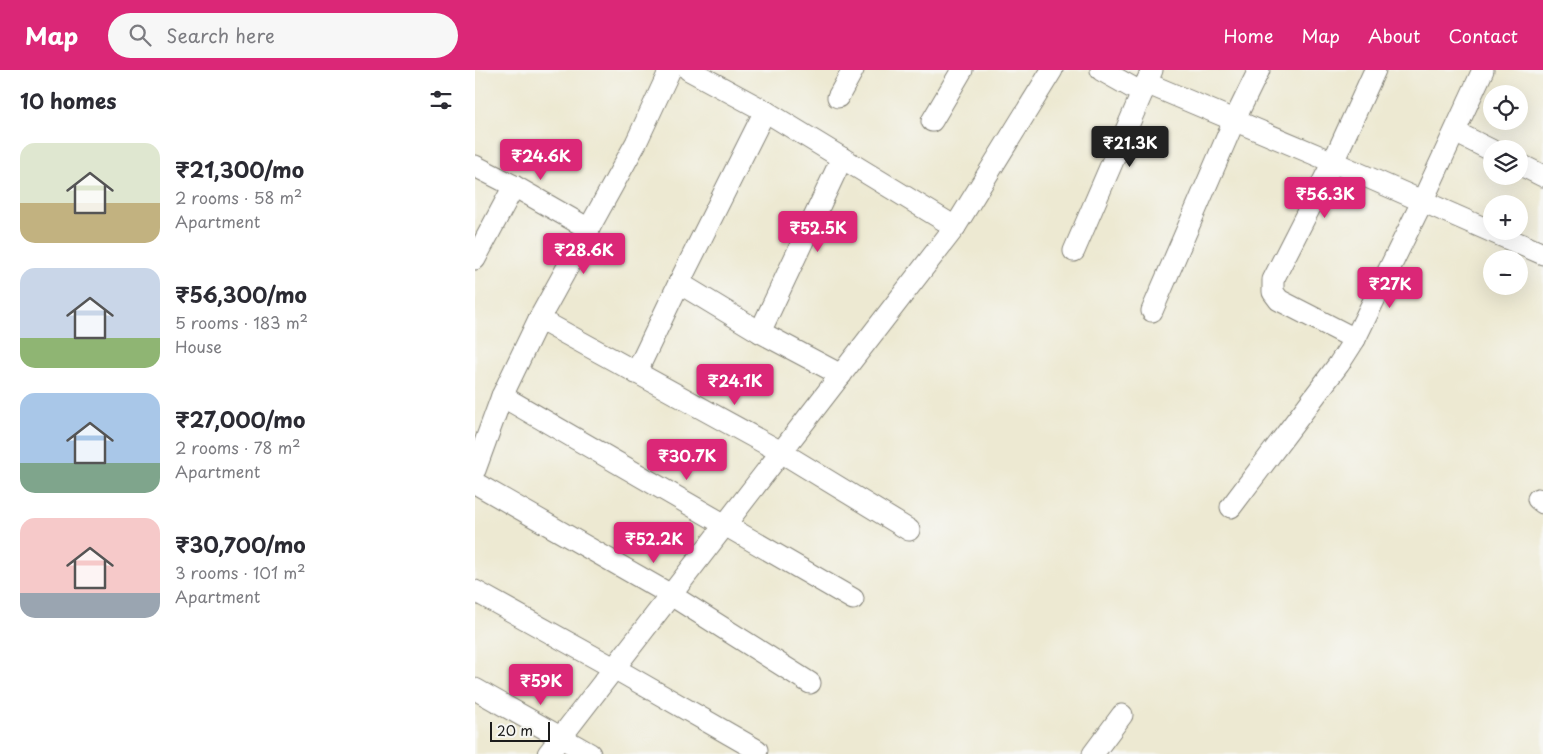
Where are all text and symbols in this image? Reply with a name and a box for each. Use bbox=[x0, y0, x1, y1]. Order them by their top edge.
search box bbox=[108, 13, 458, 58]
text: Map bbox=[25, 17, 78, 53]
icon: search bbox=[126, 21, 154, 49]
text: Search here bbox=[166, 21, 275, 49]
text: Home bbox=[1223, 22, 1273, 49]
text: Map bbox=[1301, 22, 1340, 49]
text: About bbox=[1368, 22, 1420, 49]
text: Contact bbox=[1448, 22, 1518, 49]
text: 10 homes bbox=[20, 84, 117, 116]
map controls bbox=[1483, 85, 1528, 295]
button: locate bbox=[1483, 85, 1528, 130]
icon: filters bbox=[427, 86, 455, 114]
pin: ₹21.3K bbox=[1089, 126, 1171, 168]
text: ₹21.3K bbox=[1103, 130, 1157, 154]
pin: ₹24.6K bbox=[500, 138, 582, 181]
button: layers bbox=[1483, 140, 1528, 185]
text: ₹24.6K bbox=[511, 143, 571, 167]
text: ₹21,300/mo bbox=[175, 153, 304, 185]
icon: home bbox=[60, 163, 120, 223]
pin: ₹56.3K bbox=[1284, 176, 1366, 219]
text: ₹56.3K bbox=[1295, 181, 1355, 205]
text: 2 rooms · 58 m² bbox=[175, 185, 302, 209]
button: + bbox=[1483, 195, 1528, 240]
text: Apartment bbox=[175, 209, 260, 233]
pin: ₹52.5K bbox=[777, 210, 859, 253]
text: ₹52.5K bbox=[789, 215, 847, 239]
pin: ₹28.6K bbox=[543, 232, 625, 275]
text: ₹28.6K bbox=[554, 237, 614, 261]
button: − bbox=[1483, 250, 1528, 295]
pin: ₹27K bbox=[1360, 266, 1420, 309]
text: ₹27K bbox=[1368, 271, 1412, 295]
text: ₹56,300/mo bbox=[175, 278, 307, 310]
icon: home bbox=[60, 288, 120, 348]
text: 5 rooms · 183 m² bbox=[175, 310, 308, 334]
text: House bbox=[175, 334, 222, 358]
pin: ₹24.1K bbox=[694, 364, 776, 406]
text: ₹24.1K bbox=[708, 368, 762, 392]
text: ₹27,000/mo bbox=[175, 403, 305, 435]
icon: home bbox=[60, 413, 120, 473]
text: 2 rooms · 78 m² bbox=[175, 435, 301, 459]
pin: ₹30.7K bbox=[646, 438, 728, 481]
text: ₹30.7K bbox=[658, 443, 716, 467]
text: Apartment bbox=[175, 459, 260, 483]
pin: ₹52.2K bbox=[613, 522, 695, 564]
text: ₹52.2K bbox=[625, 526, 683, 550]
text: ₹30,700/mo bbox=[175, 528, 306, 560]
icon: home bbox=[60, 538, 120, 598]
text: 3 rooms · 101 m² bbox=[175, 560, 306, 584]
text: Apartment bbox=[175, 584, 260, 608]
pin: ₹59K bbox=[511, 664, 571, 706]
text: ₹59K bbox=[520, 668, 562, 692]
scale bar bbox=[490, 719, 550, 742]
text: 20 m bbox=[497, 720, 533, 741]

